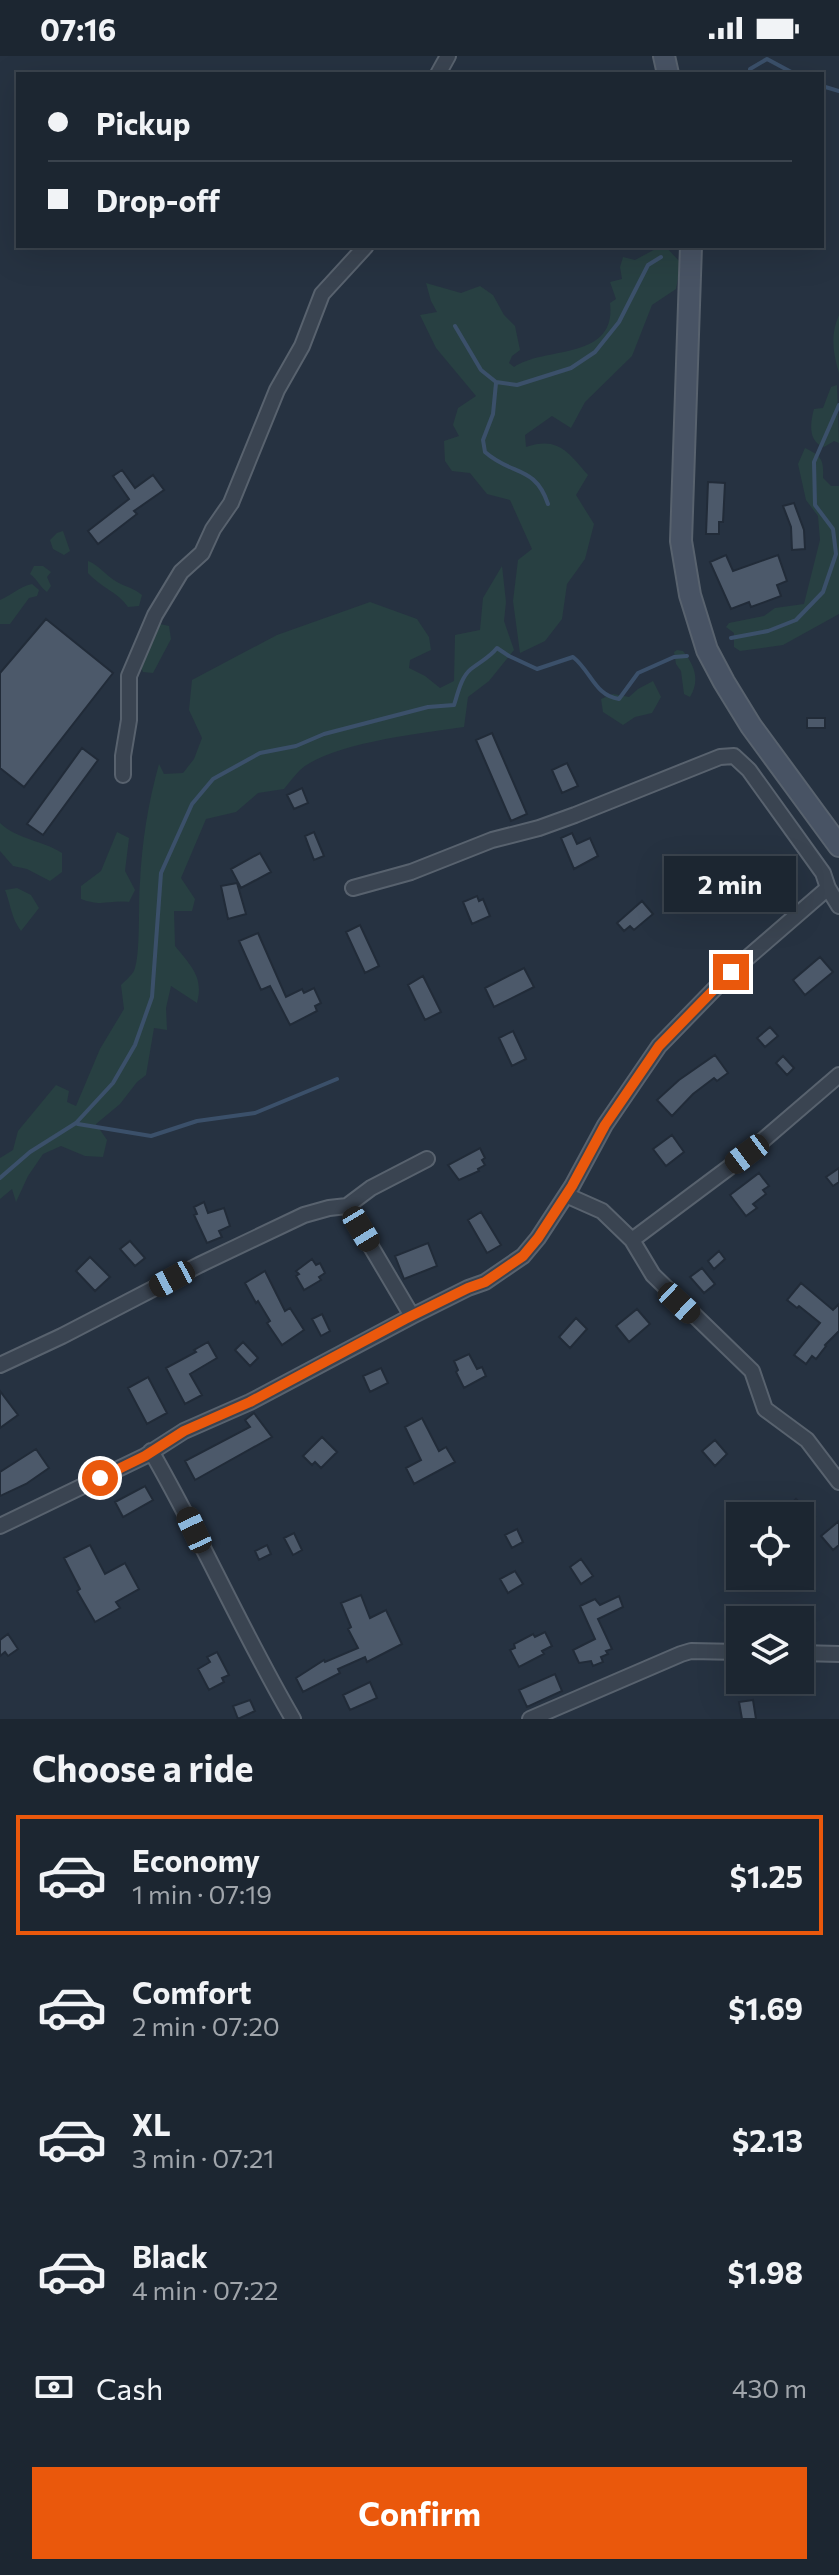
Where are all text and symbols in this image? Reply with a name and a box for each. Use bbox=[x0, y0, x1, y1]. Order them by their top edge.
text: 07:16 bbox=[40, 10, 116, 47]
text: Pickup bbox=[96, 104, 190, 141]
text: Drop-off bbox=[96, 181, 220, 218]
callout: 2 min bbox=[665, 856, 797, 912]
text: 2 min bbox=[698, 868, 762, 899]
route end bbox=[713, 954, 749, 990]
car bbox=[721, 1130, 773, 1178]
car bbox=[338, 1202, 384, 1256]
car bbox=[145, 1257, 199, 1301]
car bbox=[653, 1278, 705, 1328]
route start bbox=[82, 1460, 118, 1496]
map controls bbox=[726, 1502, 814, 1694]
button: locate bbox=[726, 1502, 814, 1590]
car bbox=[173, 1503, 215, 1557]
button: layers bbox=[726, 1606, 814, 1694]
text: Choose a ride bbox=[32, 1745, 253, 1789]
icon: car bbox=[36, 1839, 108, 1911]
text: Economy bbox=[132, 1841, 260, 1878]
text: $1.25 bbox=[730, 1857, 803, 1894]
text: 1 min · 07:19 bbox=[132, 1878, 272, 1909]
icon: car bbox=[36, 1971, 108, 2043]
text: Comfort bbox=[132, 1973, 251, 2010]
text: $1.69 bbox=[728, 1989, 803, 2026]
text: 2 min · 07:20 bbox=[132, 2010, 280, 2041]
icon: car bbox=[36, 2103, 108, 2175]
text: XL bbox=[132, 2105, 171, 2142]
text: $2.13 bbox=[732, 2121, 803, 2158]
text: 3 min · 07:21 bbox=[132, 2142, 274, 2173]
icon: car bbox=[36, 2235, 108, 2307]
text: Black bbox=[132, 2237, 208, 2274]
text: $1.98 bbox=[728, 2253, 803, 2290]
text: 4 min · 07:22 bbox=[132, 2274, 279, 2305]
icon: cash bbox=[32, 2365, 76, 2409]
text: Cash bbox=[96, 2369, 163, 2406]
text: 430 m bbox=[732, 2372, 807, 2403]
button: Confirm bbox=[32, 2467, 807, 2559]

